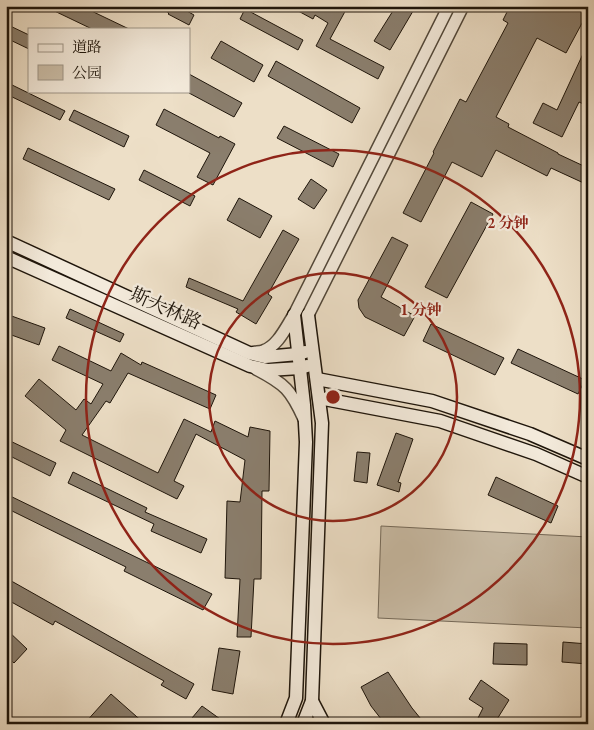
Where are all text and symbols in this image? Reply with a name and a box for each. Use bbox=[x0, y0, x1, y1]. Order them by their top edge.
legend bbox=[28, 28, 190, 92]
text: 道路 bbox=[72, 37, 102, 56]
text: 公园 bbox=[72, 63, 102, 82]
text: 2 分钟 bbox=[487, 213, 529, 232]
street label: 斯大林路 bbox=[126, 281, 206, 335]
text: 1 分钟 bbox=[400, 300, 442, 319]
centre of rings bbox=[324, 388, 342, 406]

